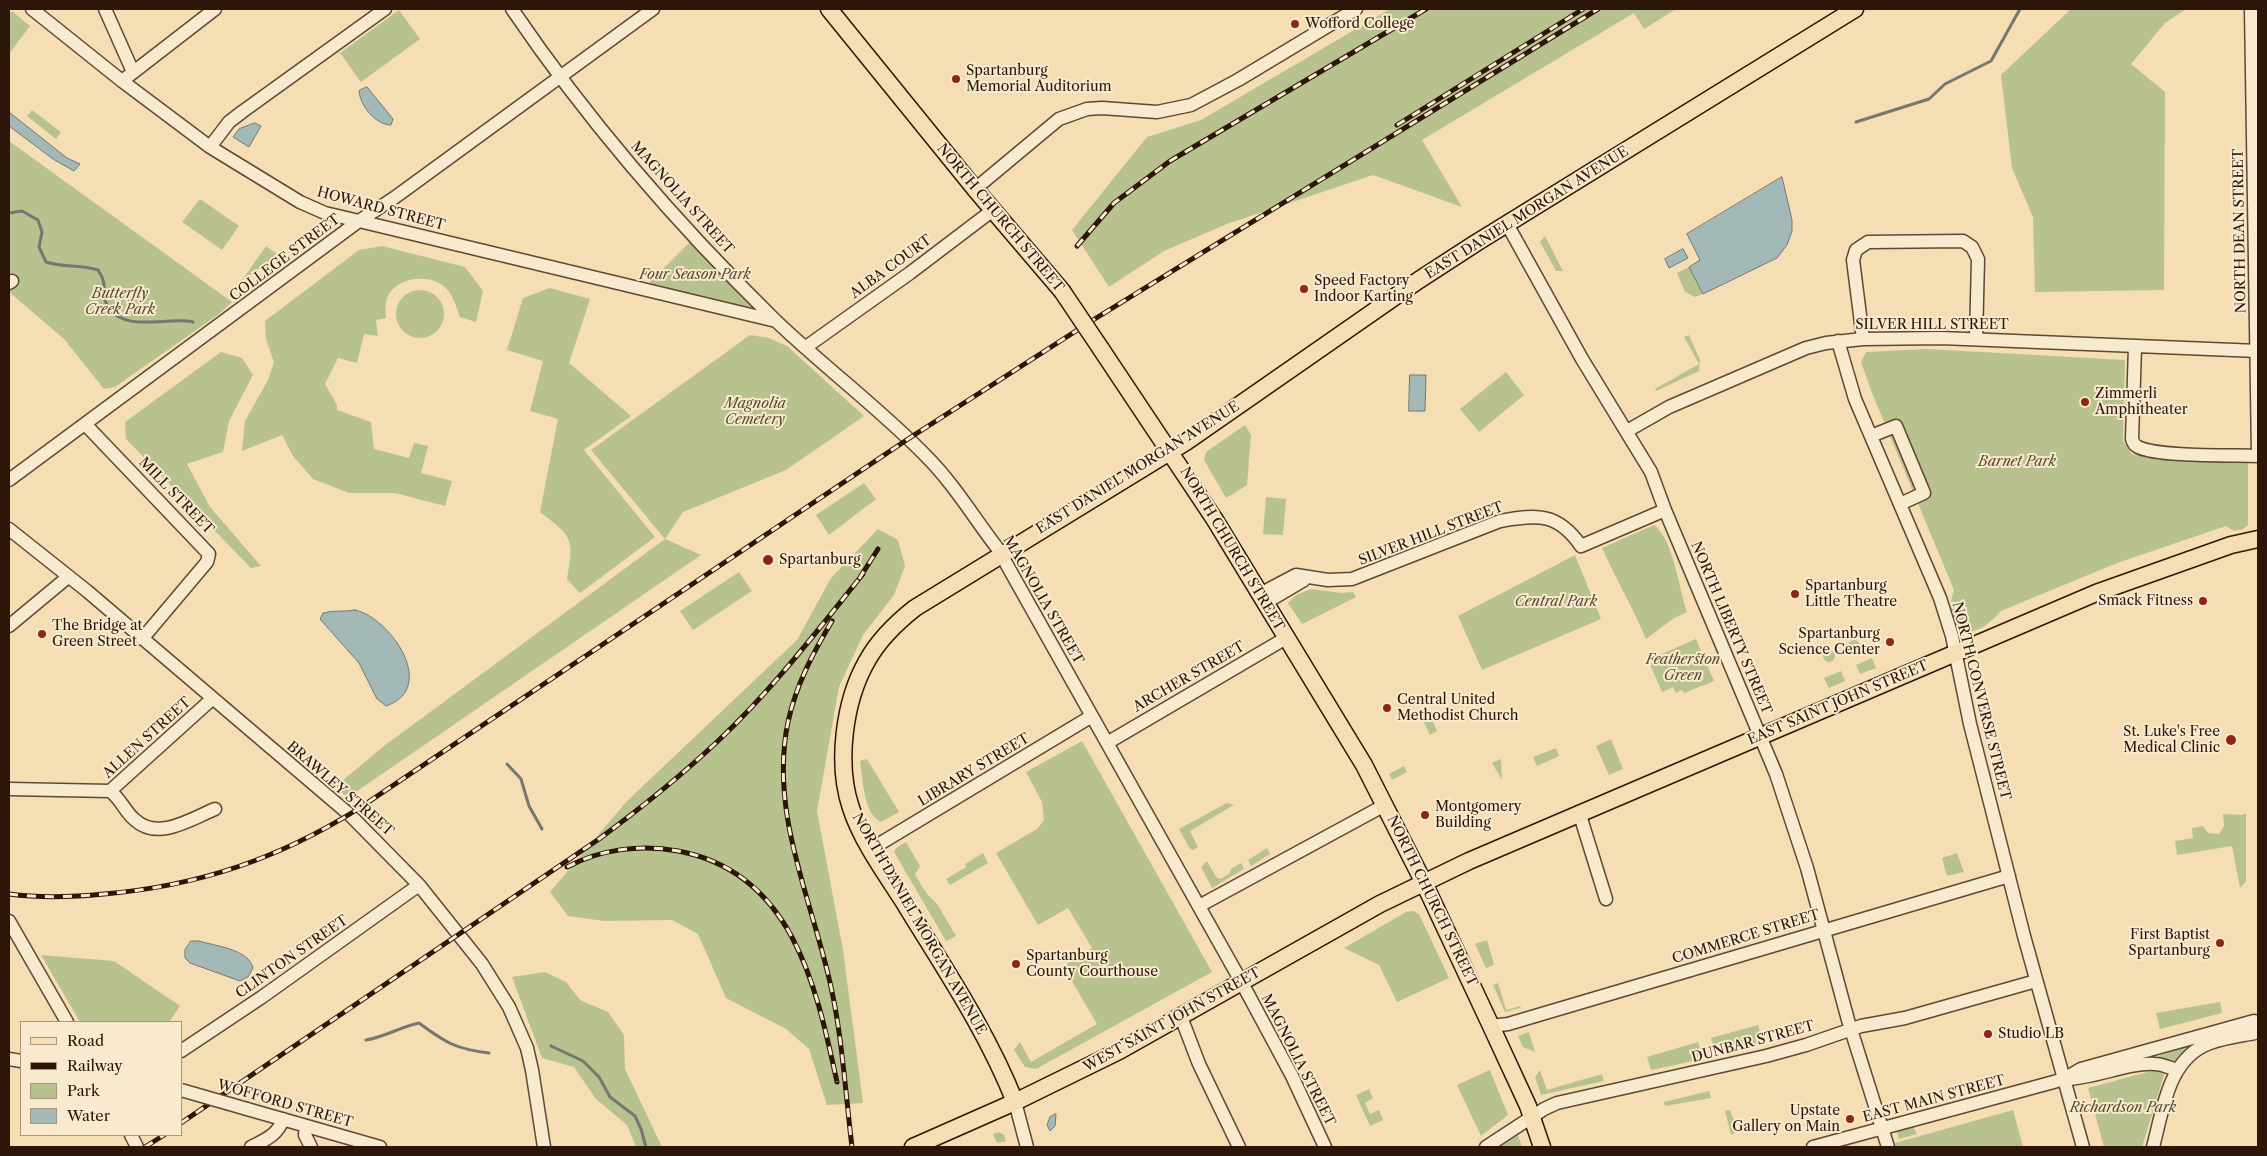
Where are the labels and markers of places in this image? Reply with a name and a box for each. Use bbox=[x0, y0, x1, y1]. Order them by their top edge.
place label: Wofford College bbox=[1305, 16, 1414, 32]
marker: Wofford College bbox=[1289, 18, 1301, 30]
place label: Spartanburg Memorial Auditorium bbox=[966, 63, 1112, 95]
marker: Spartanburg Memorial Auditorium bbox=[950, 73, 962, 85]
place label: Speed Factory Indoor Karting bbox=[1314, 273, 1413, 306]
marker: Speed Factory Indoor Karting bbox=[1298, 283, 1310, 295]
place label: Zimmerli Amphitheater bbox=[2095, 386, 2188, 418]
marker: Zimmerli Amphitheater bbox=[2079, 396, 2091, 408]
place label: Spartanburg bbox=[779, 552, 861, 568]
marker: Spartanburg bbox=[761, 553, 775, 567]
place label: Spartanburg Little Theatre bbox=[1805, 578, 1897, 610]
marker: Spartanburg Little Theatre bbox=[1789, 588, 1801, 600]
place label: Smack Fitness bbox=[2098, 593, 2193, 609]
marker: Smack Fitness bbox=[2197, 595, 2209, 607]
place label: The Bridge at Green Street bbox=[52, 618, 142, 650]
place label: Spartanburg Science Center bbox=[1778, 626, 1880, 658]
marker: The Bridge at Green Street bbox=[36, 628, 48, 640]
marker: Spartanburg Science Center bbox=[1884, 636, 1896, 648]
place label: Central United Methodist Church bbox=[1397, 692, 1518, 724]
marker: Central United Methodist Church bbox=[1381, 702, 1393, 714]
place label: St. Luke's Free Medical Clinic bbox=[2123, 724, 2220, 756]
marker: St. Luke's Free Medical Clinic bbox=[2224, 733, 2238, 747]
place label: Montgomery Building bbox=[1435, 799, 1522, 832]
marker: Montgomery Building bbox=[1419, 809, 1431, 821]
place label: First Baptist Spartanburg bbox=[2128, 927, 2210, 960]
marker: First Baptist Spartanburg bbox=[2214, 937, 2226, 949]
place label: Spartanburg County Courthouse bbox=[1026, 948, 1158, 980]
marker: Spartanburg County Courthouse bbox=[1010, 958, 1022, 970]
place label: Studio LB bbox=[1998, 1026, 2064, 1042]
marker: Studio LB bbox=[1982, 1028, 1994, 1040]
place label: Upstate Gallery on Main bbox=[1732, 1103, 1840, 1136]
marker: Upstate Gallery on Main bbox=[1844, 1113, 1856, 1125]

